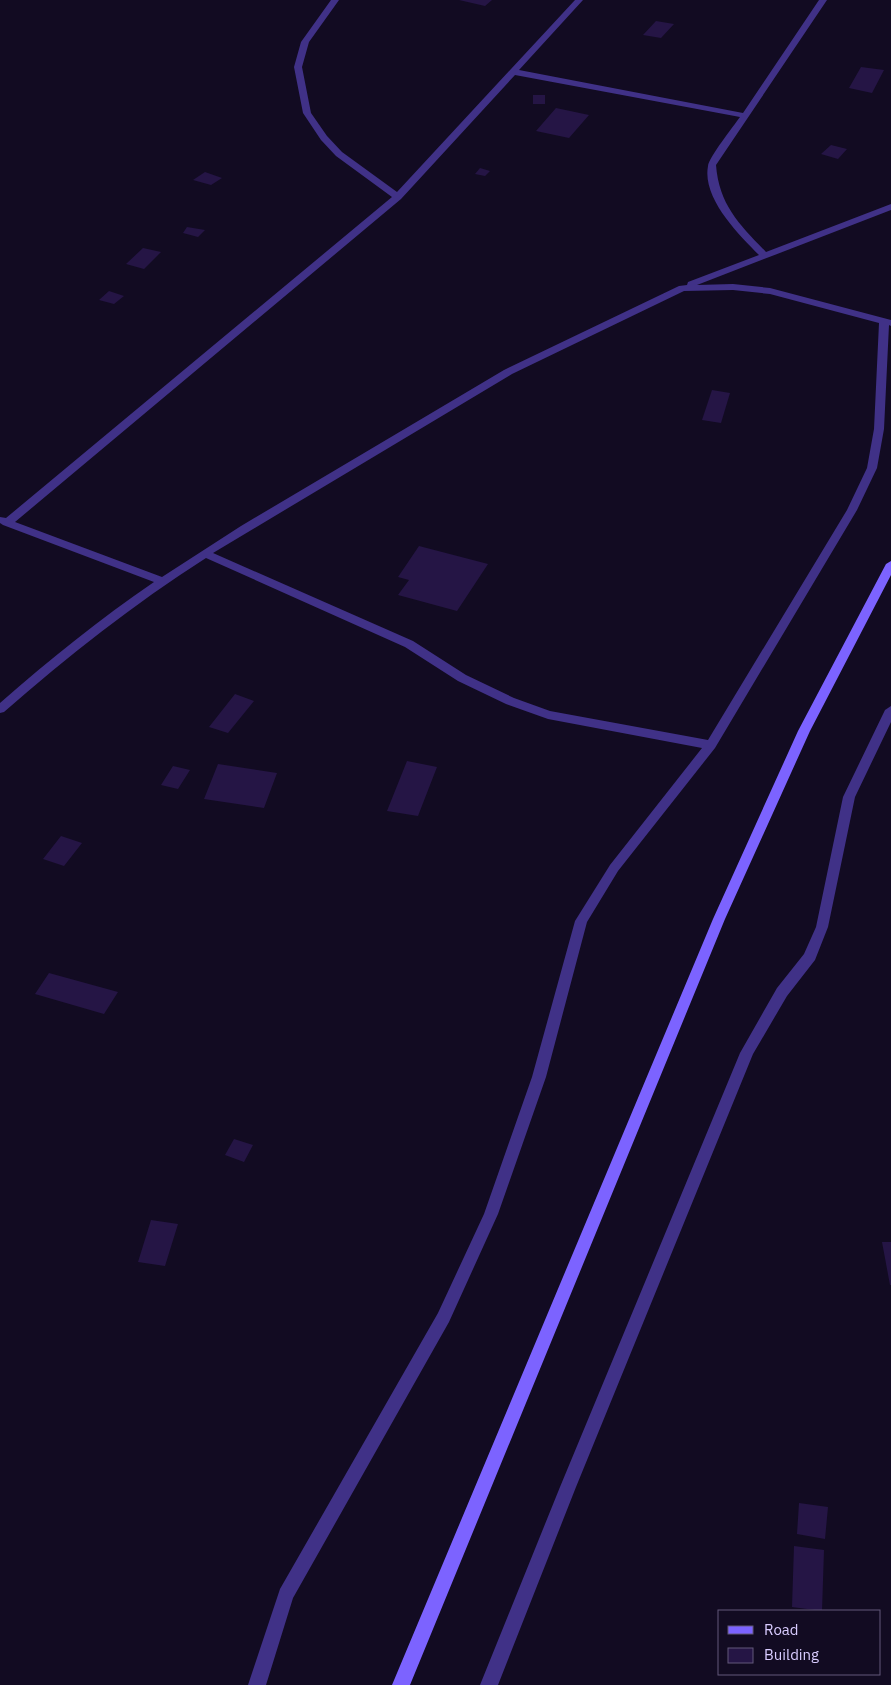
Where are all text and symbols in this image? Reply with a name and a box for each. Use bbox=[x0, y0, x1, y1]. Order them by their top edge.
legend bbox=[718, 1610, 881, 1675]
text: Road bbox=[764, 1620, 799, 1639]
text: Building bbox=[764, 1645, 819, 1664]

